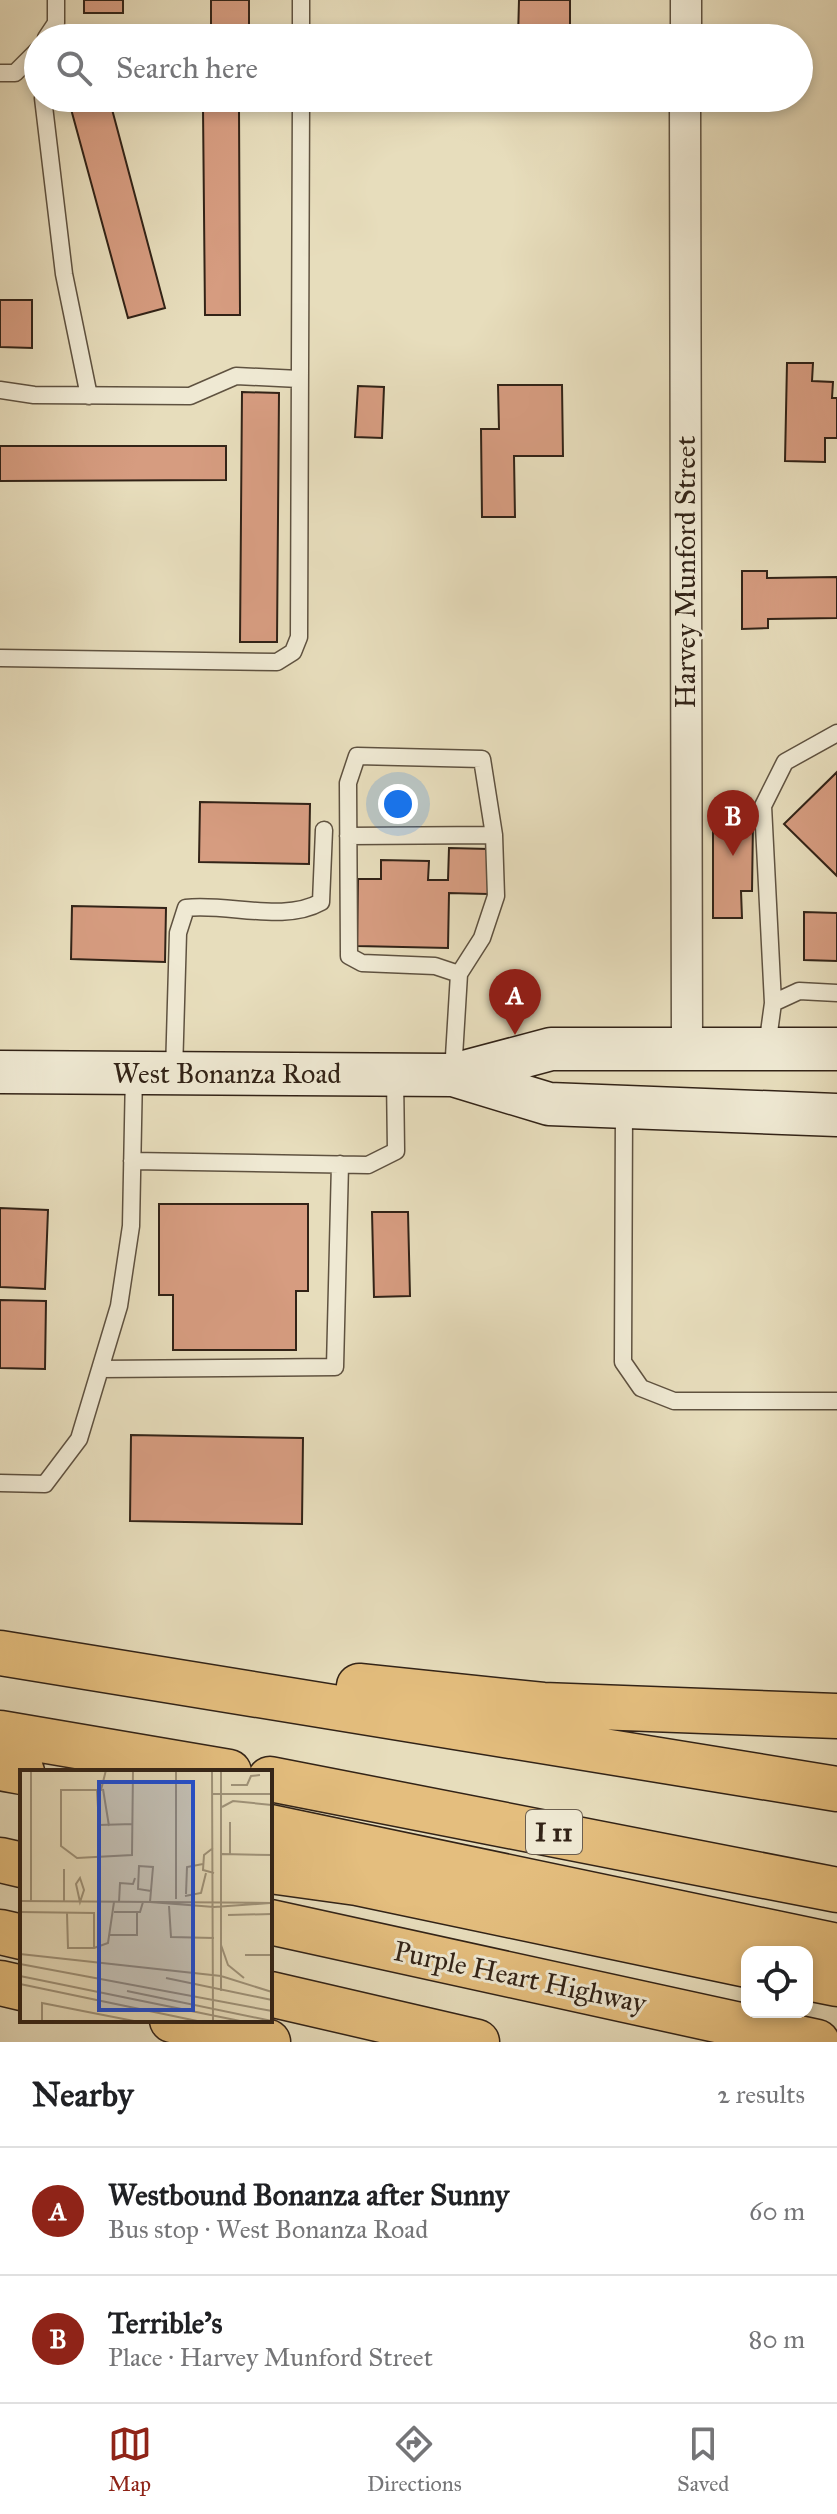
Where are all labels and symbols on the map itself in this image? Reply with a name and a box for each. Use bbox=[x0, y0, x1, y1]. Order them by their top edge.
street label: Harvey Munford Street bbox=[668, 436, 703, 708]
your location bbox=[378, 784, 418, 824]
pin: B bbox=[707, 790, 759, 856]
pin: A bbox=[489, 969, 541, 1035]
street label: West Bonanza Road bbox=[113, 1056, 341, 1091]
inset map bbox=[20, 1770, 272, 2022]
road number: I 11 bbox=[526, 1810, 582, 1854]
street label: Purple Heart Highway bbox=[390, 1933, 650, 2021]

